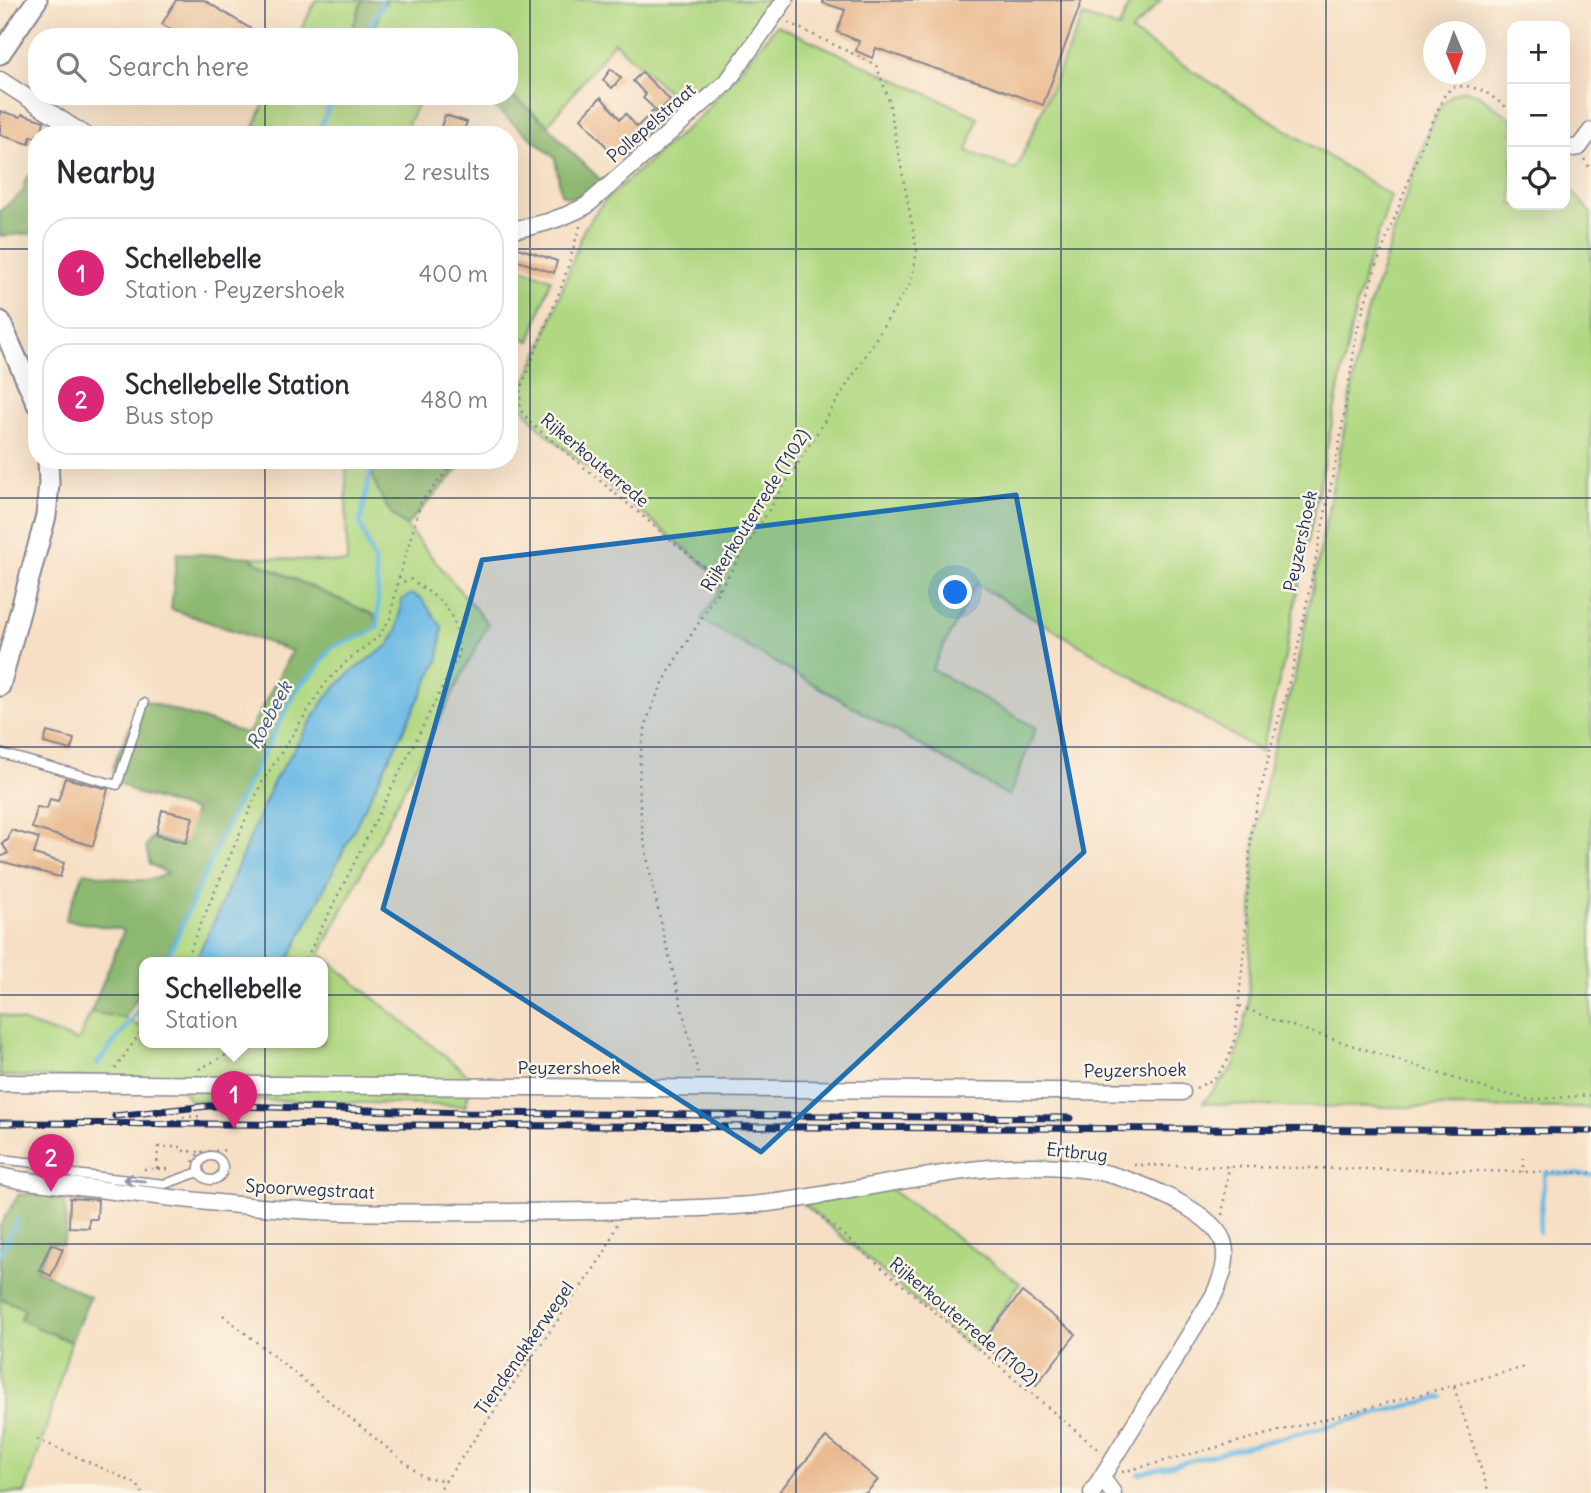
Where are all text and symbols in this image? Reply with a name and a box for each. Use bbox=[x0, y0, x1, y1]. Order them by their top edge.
north arrow bbox=[1423, 21, 1486, 84]
map controls bbox=[1507, 21, 1570, 210]
button: + bbox=[1507, 21, 1570, 84]
search box bbox=[28, 28, 518, 105]
icon: search bbox=[52, 48, 90, 86]
text: Search here bbox=[108, 50, 249, 83]
street label: Pollepelstraat bbox=[602, 78, 700, 168]
button: − bbox=[1507, 84, 1570, 147]
button: locate bbox=[1507, 147, 1570, 210]
text: Nearby bbox=[56, 153, 156, 191]
text: 2 results bbox=[404, 157, 490, 186]
text: Schellebelle bbox=[125, 242, 261, 275]
text: 1 bbox=[76, 259, 86, 288]
text: 400 m bbox=[419, 259, 488, 288]
text: Station · Peyzershoek bbox=[125, 275, 345, 304]
text: Schellebelle Station bbox=[125, 368, 349, 401]
text: 2 bbox=[75, 385, 87, 414]
text: 480 m bbox=[421, 385, 488, 414]
text: Bus stop bbox=[125, 401, 214, 430]
street label: Rijkerkouterrede bbox=[536, 408, 654, 512]
street label: Rijkerkouterrede (T102) bbox=[696, 424, 814, 596]
street label: Peyzershoek bbox=[1278, 488, 1322, 594]
your location bbox=[938, 575, 972, 609]
water label: Roebeek bbox=[241, 676, 297, 753]
popup bbox=[139, 957, 328, 1048]
text: Schellebelle bbox=[165, 972, 302, 1005]
text: Station bbox=[165, 1005, 238, 1034]
street label: Peyzershoek bbox=[518, 1056, 620, 1079]
street label: Peyzershoek bbox=[1083, 1058, 1187, 1082]
pin: 1 bbox=[211, 1071, 257, 1129]
pin: 2 bbox=[28, 1134, 74, 1192]
street label: Ertbrug bbox=[1045, 1137, 1109, 1167]
one-way arrow bbox=[123, 1174, 145, 1187]
street label: Spoorwegstraat bbox=[245, 1174, 375, 1204]
street label: Rijkerkouterrede (T102) bbox=[885, 1252, 1043, 1390]
street label: Tiendenakkerwegel bbox=[469, 1277, 579, 1419]

